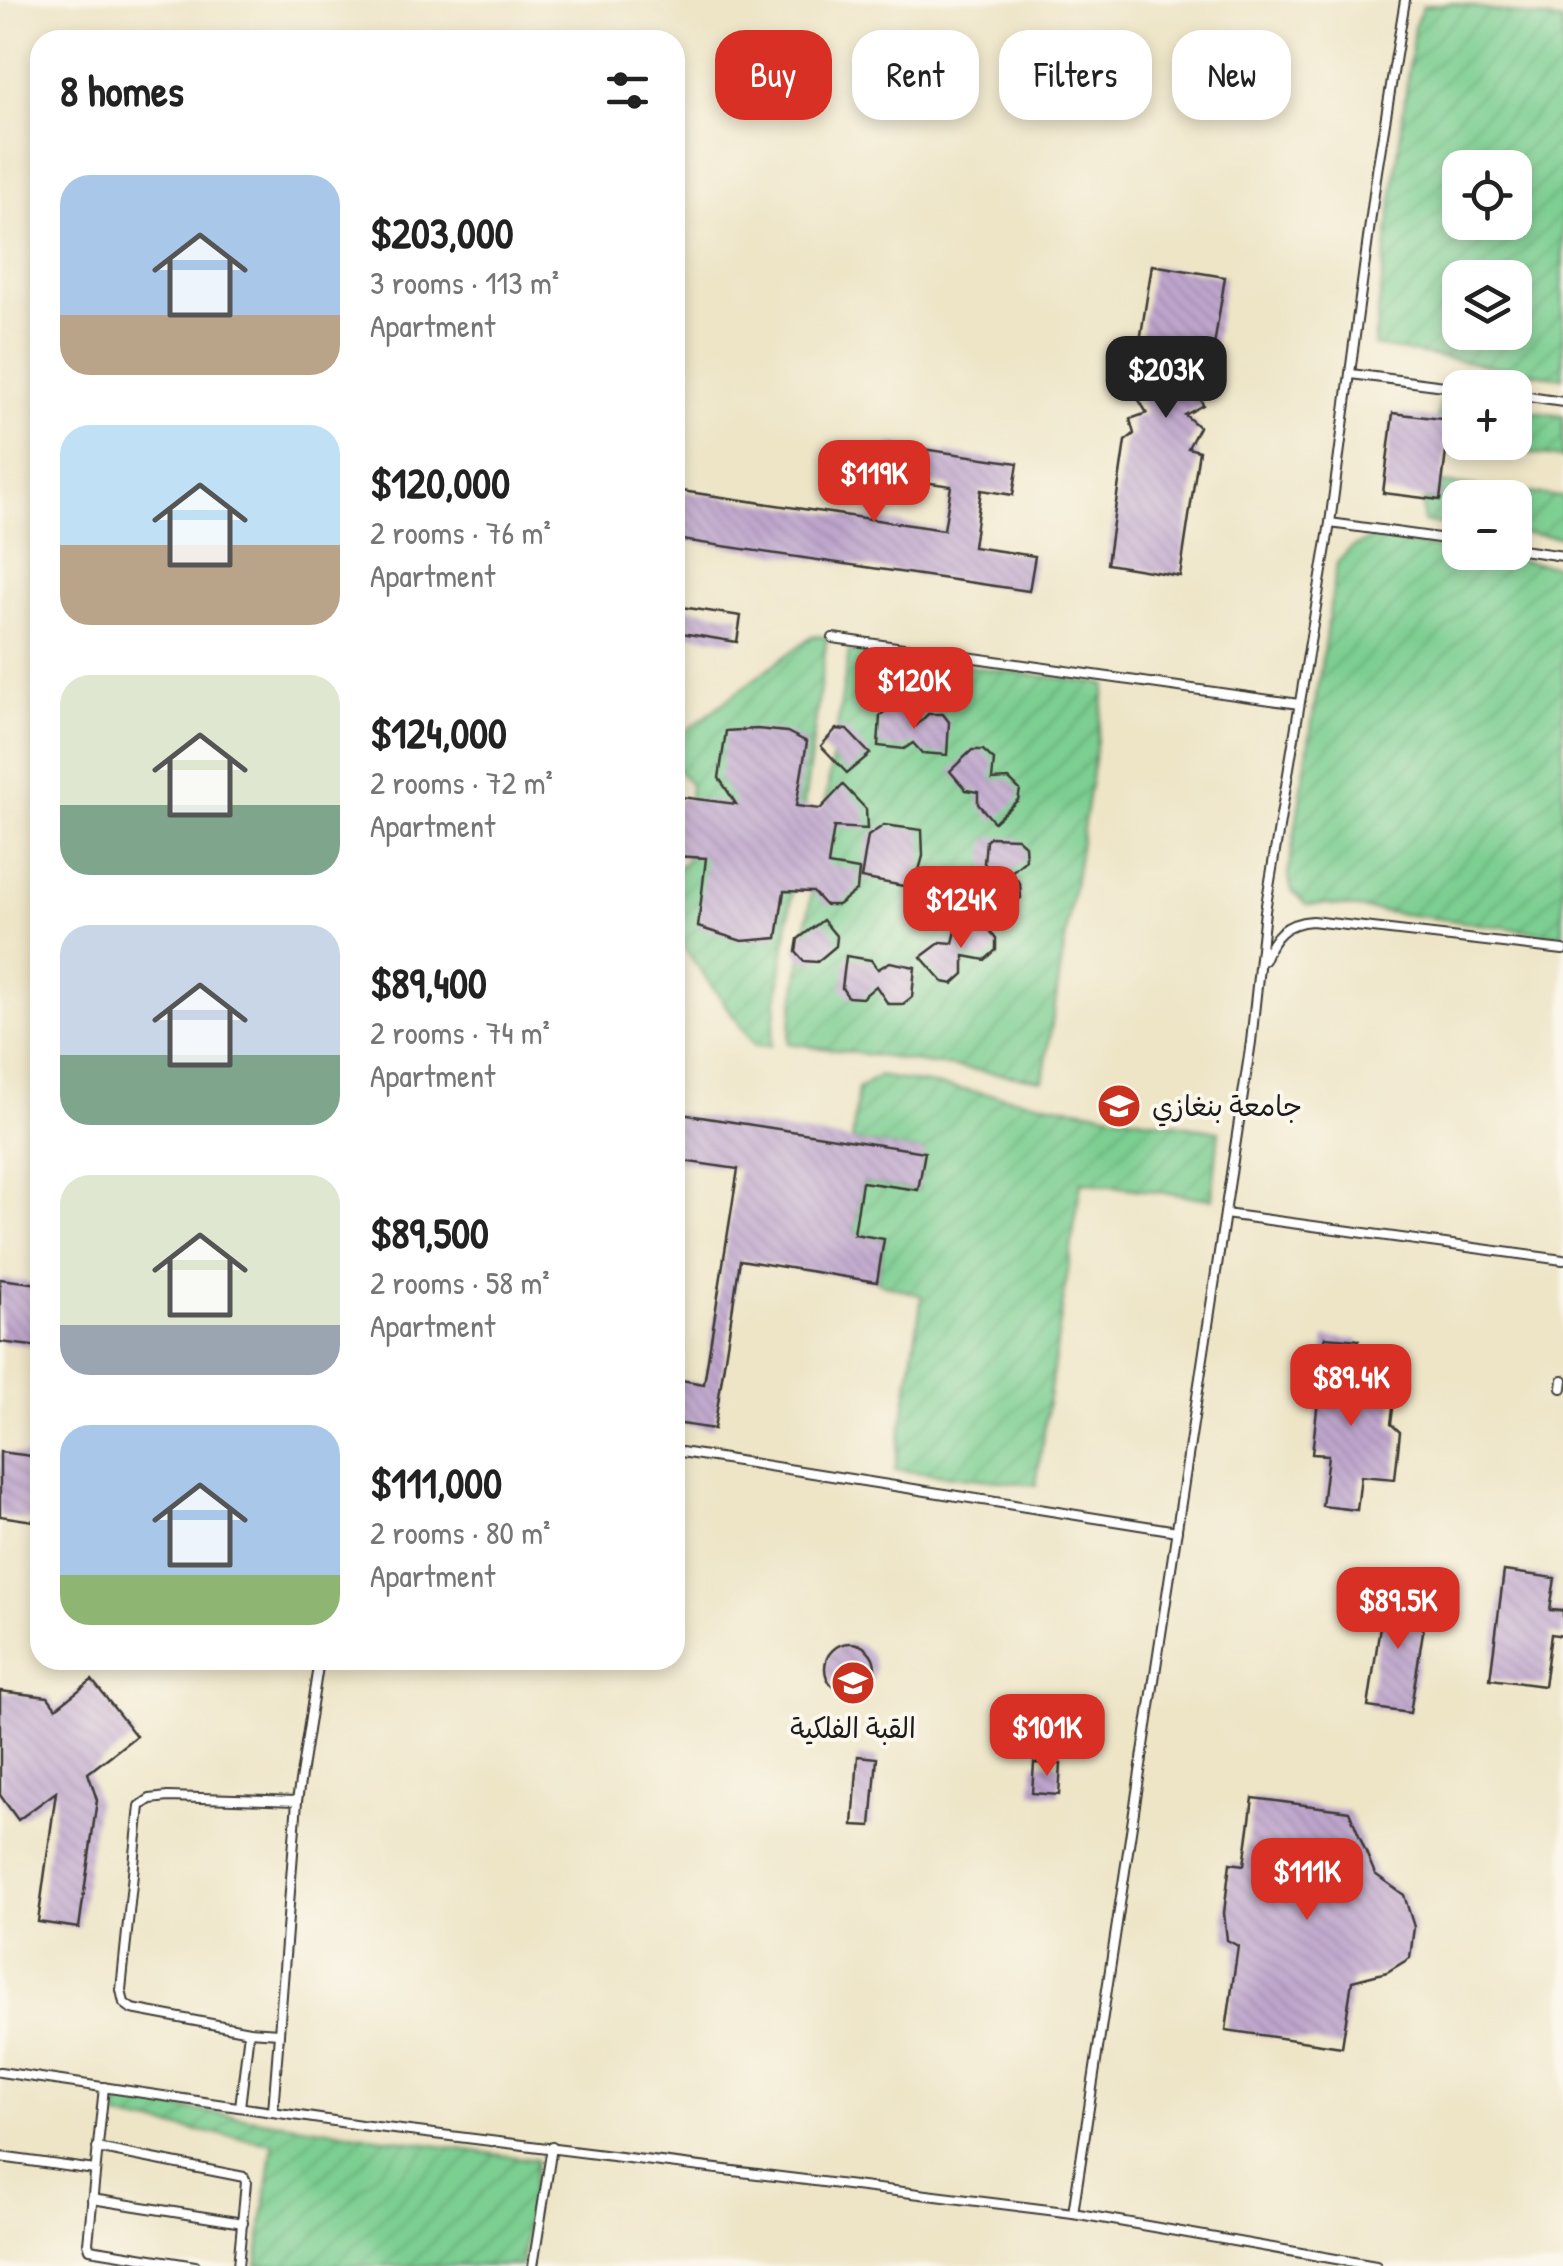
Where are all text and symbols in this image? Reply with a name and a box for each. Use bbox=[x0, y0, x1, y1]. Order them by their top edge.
chip: Buy bbox=[715, 30, 832, 120]
chip: Rent bbox=[852, 30, 979, 120]
chip: Filters bbox=[999, 30, 1152, 120]
chip: New bbox=[1172, 30, 1291, 120]
text: 8 homes bbox=[60, 62, 184, 119]
icon: filters bbox=[600, 63, 655, 118]
map controls bbox=[1442, 150, 1532, 570]
button: locate bbox=[1442, 150, 1532, 240]
text: $203,000 bbox=[370, 204, 514, 261]
icon: home bbox=[140, 215, 260, 335]
button: layers bbox=[1442, 260, 1532, 350]
text: 3 rooms · 113 m² bbox=[370, 261, 559, 304]
text: Apartment bbox=[370, 304, 495, 347]
pin: $203K bbox=[1096, 336, 1236, 421]
text: $203K bbox=[1128, 347, 1204, 390]
button: + bbox=[1442, 370, 1532, 460]
pin: $119K bbox=[804, 440, 944, 525]
text: $119K bbox=[840, 451, 908, 494]
text: $120,000 bbox=[370, 454, 510, 511]
icon: home bbox=[140, 465, 260, 585]
button: − bbox=[1442, 480, 1532, 570]
text: 2 rooms · 76 m² bbox=[370, 511, 551, 554]
text: Apartment bbox=[370, 554, 495, 597]
pin: $120K bbox=[844, 647, 984, 732]
text: $120K bbox=[877, 658, 951, 701]
text: $124,000 bbox=[370, 704, 507, 761]
icon: home bbox=[140, 715, 260, 835]
text: 2 rooms · 72 m² bbox=[370, 761, 553, 804]
text: Apartment bbox=[370, 804, 495, 847]
pin: $124K bbox=[891, 866, 1031, 951]
text: $124K bbox=[925, 877, 997, 920]
text: $89,400 bbox=[370, 954, 487, 1011]
icon: home bbox=[140, 965, 260, 1085]
text: 2 rooms · 74 m² bbox=[370, 1011, 550, 1054]
text: Apartment bbox=[370, 1054, 495, 1097]
school or university icon: جامعة بنغازي bbox=[1096, 1083, 1142, 1129]
place label: جامعة بنغازي bbox=[1152, 1087, 1302, 1127]
text: $89,500 bbox=[370, 1204, 489, 1261]
icon: home bbox=[140, 1215, 260, 1335]
text: 2 rooms · 58 m² bbox=[370, 1261, 550, 1304]
text: Apartment bbox=[370, 1304, 495, 1347]
pin: $89.4K bbox=[1270, 1344, 1432, 1429]
text: $89.4K bbox=[1312, 1355, 1390, 1398]
text: $111,000 bbox=[370, 1454, 502, 1511]
icon: home bbox=[140, 1465, 260, 1585]
text: 2 rooms · 80 m² bbox=[370, 1511, 550, 1554]
text: Apartment bbox=[370, 1554, 495, 1597]
pin: $89.5K bbox=[1317, 1567, 1479, 1652]
text: $89.5K bbox=[1359, 1578, 1437, 1621]
school or university icon: القبة الفلكية bbox=[830, 1660, 876, 1706]
pin: $101K bbox=[977, 1694, 1117, 1779]
text: $101K bbox=[1012, 1705, 1082, 1748]
place label: القبة الفلكية bbox=[790, 1709, 916, 1747]
pin: $111K bbox=[1237, 1838, 1377, 1923]
text: $111K bbox=[1273, 1849, 1341, 1892]

